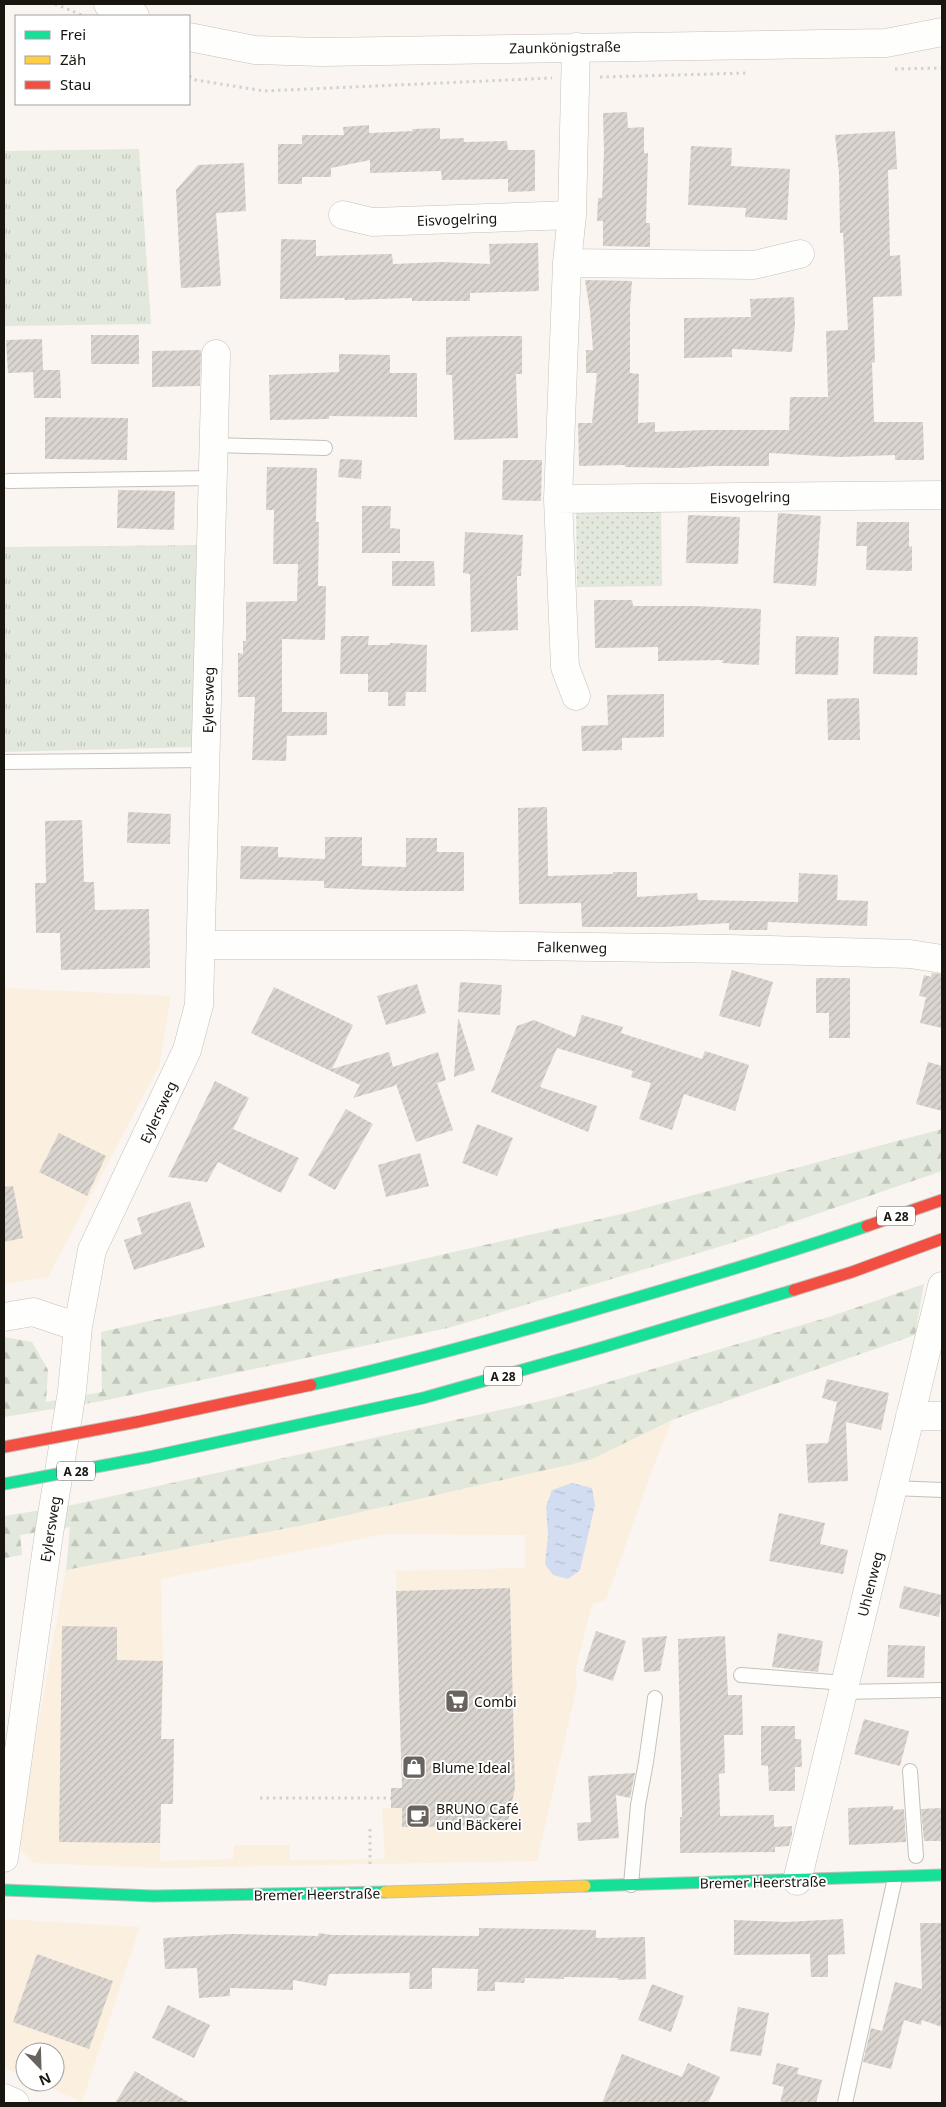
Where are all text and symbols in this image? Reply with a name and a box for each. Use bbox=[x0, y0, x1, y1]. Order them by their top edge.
legend bbox=[15, 15, 190, 105]
text: Frei bbox=[60, 24, 86, 44]
street label: Zaunkönigstraße bbox=[509, 37, 621, 57]
text: Zäh bbox=[60, 49, 86, 69]
text: Stau bbox=[60, 74, 91, 94]
street label: Eisvogelring bbox=[416, 208, 498, 230]
street label: Eisvogelring bbox=[710, 487, 790, 507]
street label: Eylersweg bbox=[198, 667, 218, 733]
street label: Falkenweg bbox=[537, 937, 607, 957]
street label: Eylersweg bbox=[135, 1078, 181, 1146]
road number: A 28 bbox=[877, 1206, 915, 1226]
road number: A 28 bbox=[484, 1366, 522, 1385]
road number: A 28 bbox=[57, 1462, 95, 1480]
street label: Eylersweg bbox=[35, 1495, 65, 1563]
street label: Uhlenweg bbox=[853, 1549, 887, 1619]
supermarket icon: Combi bbox=[444, 1688, 470, 1714]
place label: Combi bbox=[474, 1692, 517, 1711]
shop icon: Blume Ideal bbox=[401, 1754, 427, 1780]
place label: Blume Ideal bbox=[432, 1758, 511, 1777]
place label: BRUNO Café und Bäckerei bbox=[436, 1799, 522, 1834]
cafe icon: BRUNO Café und Bäckerei bbox=[405, 1803, 431, 1829]
street label: Bremer Heerstraße bbox=[699, 1871, 827, 1893]
street label: Bremer Heerstraße bbox=[253, 1883, 381, 1905]
north arrow bbox=[15, 2042, 65, 2092]
text: N bbox=[36, 2068, 54, 2090]

